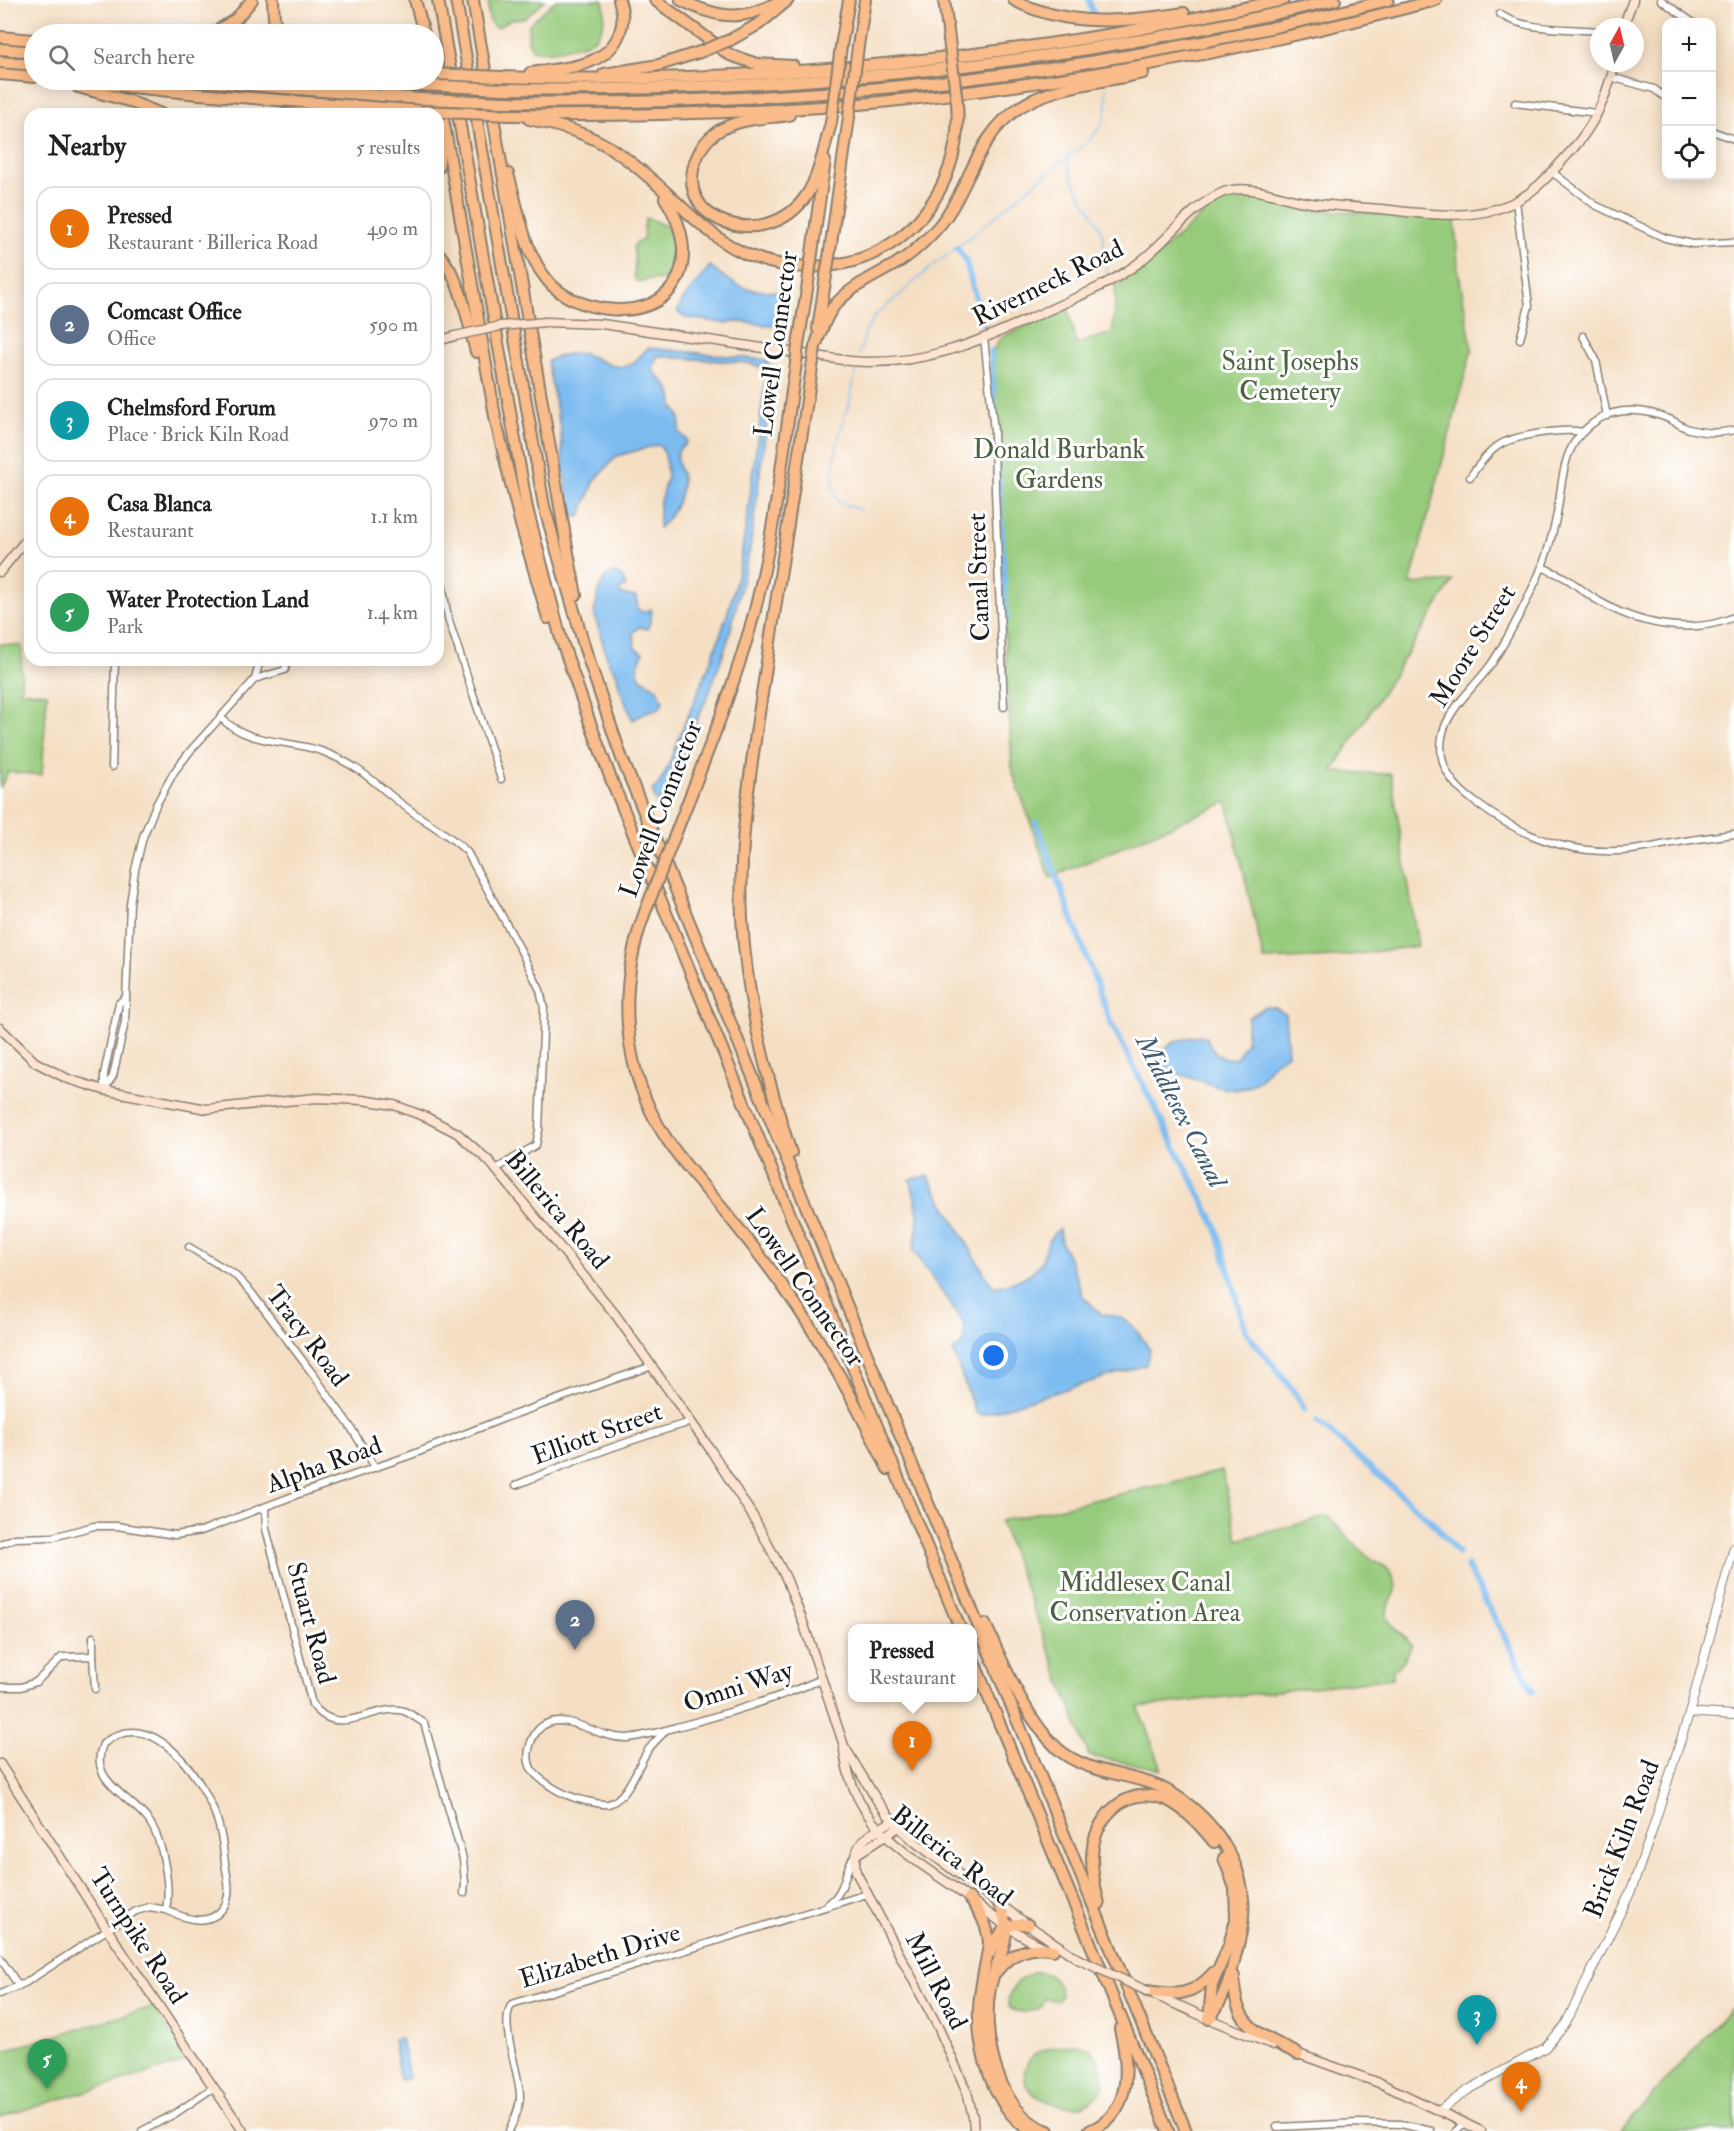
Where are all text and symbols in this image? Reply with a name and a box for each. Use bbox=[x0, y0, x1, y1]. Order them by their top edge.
north arrow bbox=[1590, 18, 1644, 72]
map controls bbox=[1662, 18, 1716, 180]
button: + bbox=[1662, 18, 1716, 72]
search box bbox=[24, 24, 444, 90]
icon: search bbox=[45, 41, 78, 74]
text: Search here bbox=[93, 43, 195, 71]
button: − bbox=[1662, 72, 1716, 126]
button: locate bbox=[1662, 126, 1716, 180]
text: Nearby bbox=[48, 131, 126, 163]
text: 5 results bbox=[356, 135, 420, 160]
text: Pressed bbox=[107, 202, 172, 230]
text: 1 bbox=[66, 216, 73, 241]
text: 490 m bbox=[367, 216, 418, 241]
text: Restaurant · Billerica Road bbox=[107, 230, 318, 255]
street label: Riverneck Road bbox=[967, 233, 1129, 333]
street label: Lowell Connector bbox=[747, 249, 805, 439]
text: Comcast Office bbox=[107, 298, 242, 326]
text: 2 bbox=[64, 312, 75, 337]
text: 590 m bbox=[369, 312, 418, 337]
text: Office bbox=[107, 326, 156, 351]
park label: Saint Josephs Cemetery bbox=[1221, 346, 1359, 408]
text: Chelmsford Forum bbox=[107, 394, 276, 422]
text: 3 bbox=[66, 408, 73, 433]
text: 970 m bbox=[369, 408, 418, 433]
text: Place · Brick Kiln Road bbox=[107, 422, 289, 447]
park label: Donald Burbank Gardens bbox=[973, 434, 1146, 496]
text: Casa Blanca bbox=[107, 490, 211, 518]
text: 4 bbox=[64, 504, 75, 529]
text: 1.1 km bbox=[371, 504, 418, 529]
street label: Canal Street bbox=[961, 512, 997, 642]
text: Restaurant bbox=[107, 518, 194, 543]
street label: Moore Street bbox=[1423, 579, 1523, 713]
text: Water Protection Land bbox=[107, 586, 309, 614]
text: 5 bbox=[65, 600, 74, 625]
text: 1.4 km bbox=[367, 600, 418, 625]
text: Park bbox=[107, 614, 143, 639]
street label: Lowell Connector bbox=[613, 716, 710, 902]
water label: Middlesex Canal bbox=[1127, 1027, 1235, 1195]
street label: Billerica Road bbox=[498, 1144, 616, 1276]
street label: Lowell Connector bbox=[738, 1201, 872, 1373]
street label: Tracy Road bbox=[259, 1279, 356, 1393]
your location bbox=[979, 1341, 1008, 1370]
street label: Elliott Street bbox=[527, 1396, 667, 1472]
street label: Alpha Road bbox=[261, 1429, 387, 1502]
street label: Stuart Road bbox=[279, 1558, 343, 1688]
park label: Middlesex Canal Conservation Area bbox=[1050, 1567, 1241, 1629]
pin: 2 bbox=[556, 1600, 594, 1650]
popup bbox=[848, 1624, 977, 1702]
text: Pressed bbox=[869, 1637, 934, 1665]
street label: Omni Way bbox=[679, 1654, 797, 1720]
text: Restaurant bbox=[869, 1665, 956, 1690]
pin: 1 bbox=[892, 1722, 932, 1771]
street label: Brick Kiln Road bbox=[1577, 1755, 1667, 1923]
street label: Billerica Road bbox=[885, 1799, 1019, 1913]
street label: Turnpike Road bbox=[81, 1862, 194, 2011]
street label: Elizabeth Drive bbox=[516, 1916, 684, 1996]
street label: Mill Road bbox=[898, 1927, 974, 2035]
pin: 3 bbox=[1458, 1996, 1496, 2045]
pin: 5 bbox=[28, 2040, 66, 2089]
pin: 4 bbox=[1502, 2062, 1540, 2112]

